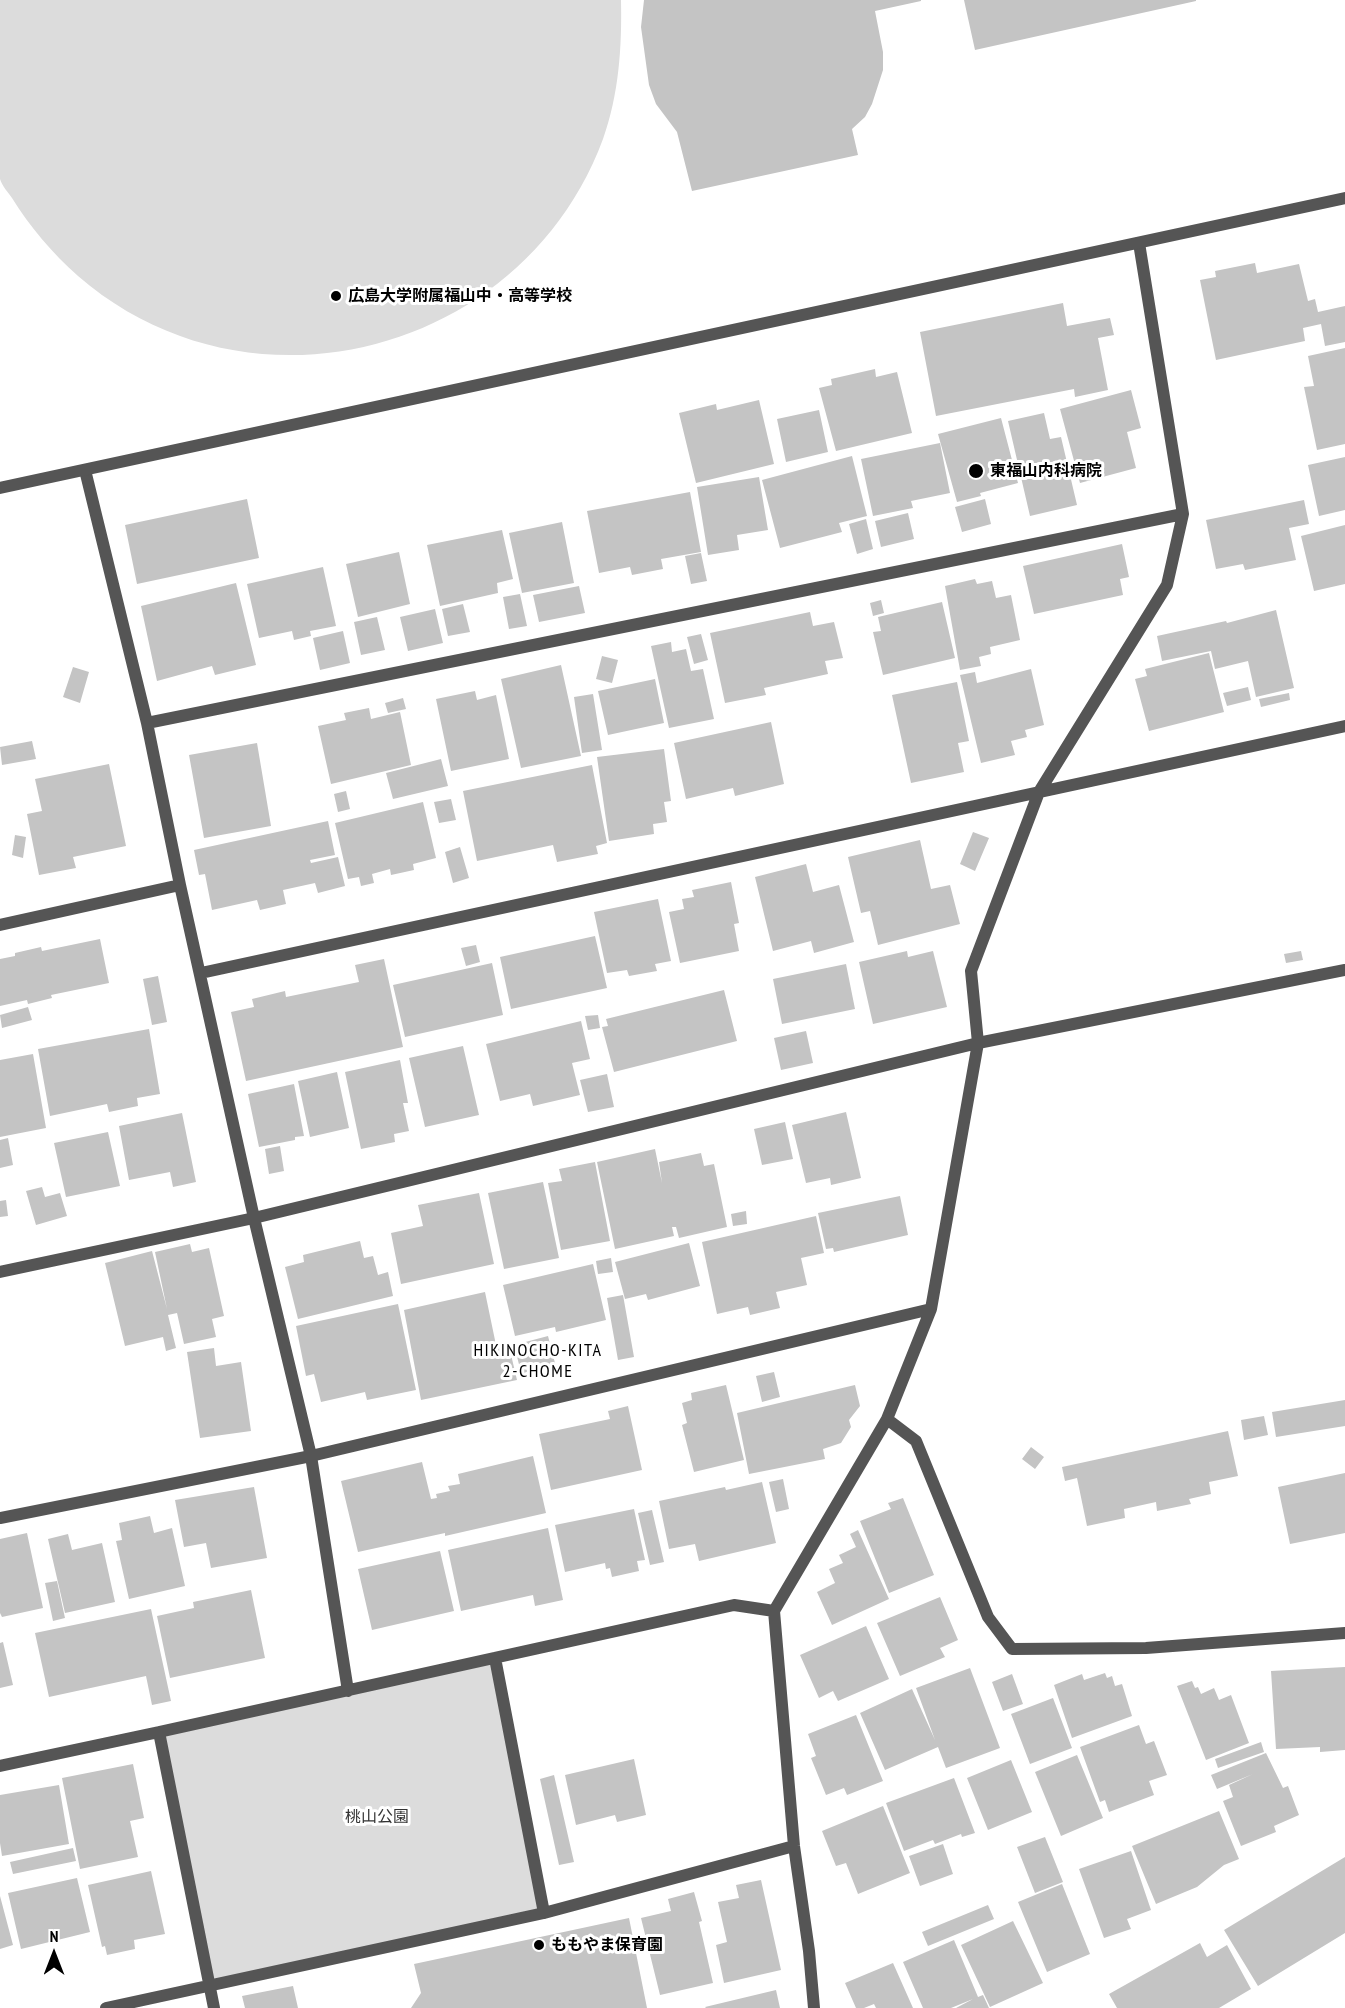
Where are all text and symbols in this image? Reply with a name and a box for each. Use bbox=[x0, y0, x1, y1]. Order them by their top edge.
place label: 広島大学附属福山中・高等学校 bbox=[348, 286, 572, 306]
marker: 広島大学附属福山中・高等学校 bbox=[329, 289, 343, 303]
place label: 東福山内科病院 bbox=[990, 461, 1102, 481]
marker: 東福山内科病院 bbox=[967, 462, 985, 480]
district label: HIKINOCHO-KITA 2-CHOME bbox=[473, 1340, 603, 1382]
park label: 桃山公園 bbox=[345, 1807, 409, 1827]
north arrow bbox=[24, 1924, 84, 1984]
text: N bbox=[50, 1926, 58, 1946]
place label: ももやま保育園 bbox=[551, 1935, 663, 1955]
marker: ももやま保育園 bbox=[532, 1938, 546, 1952]

